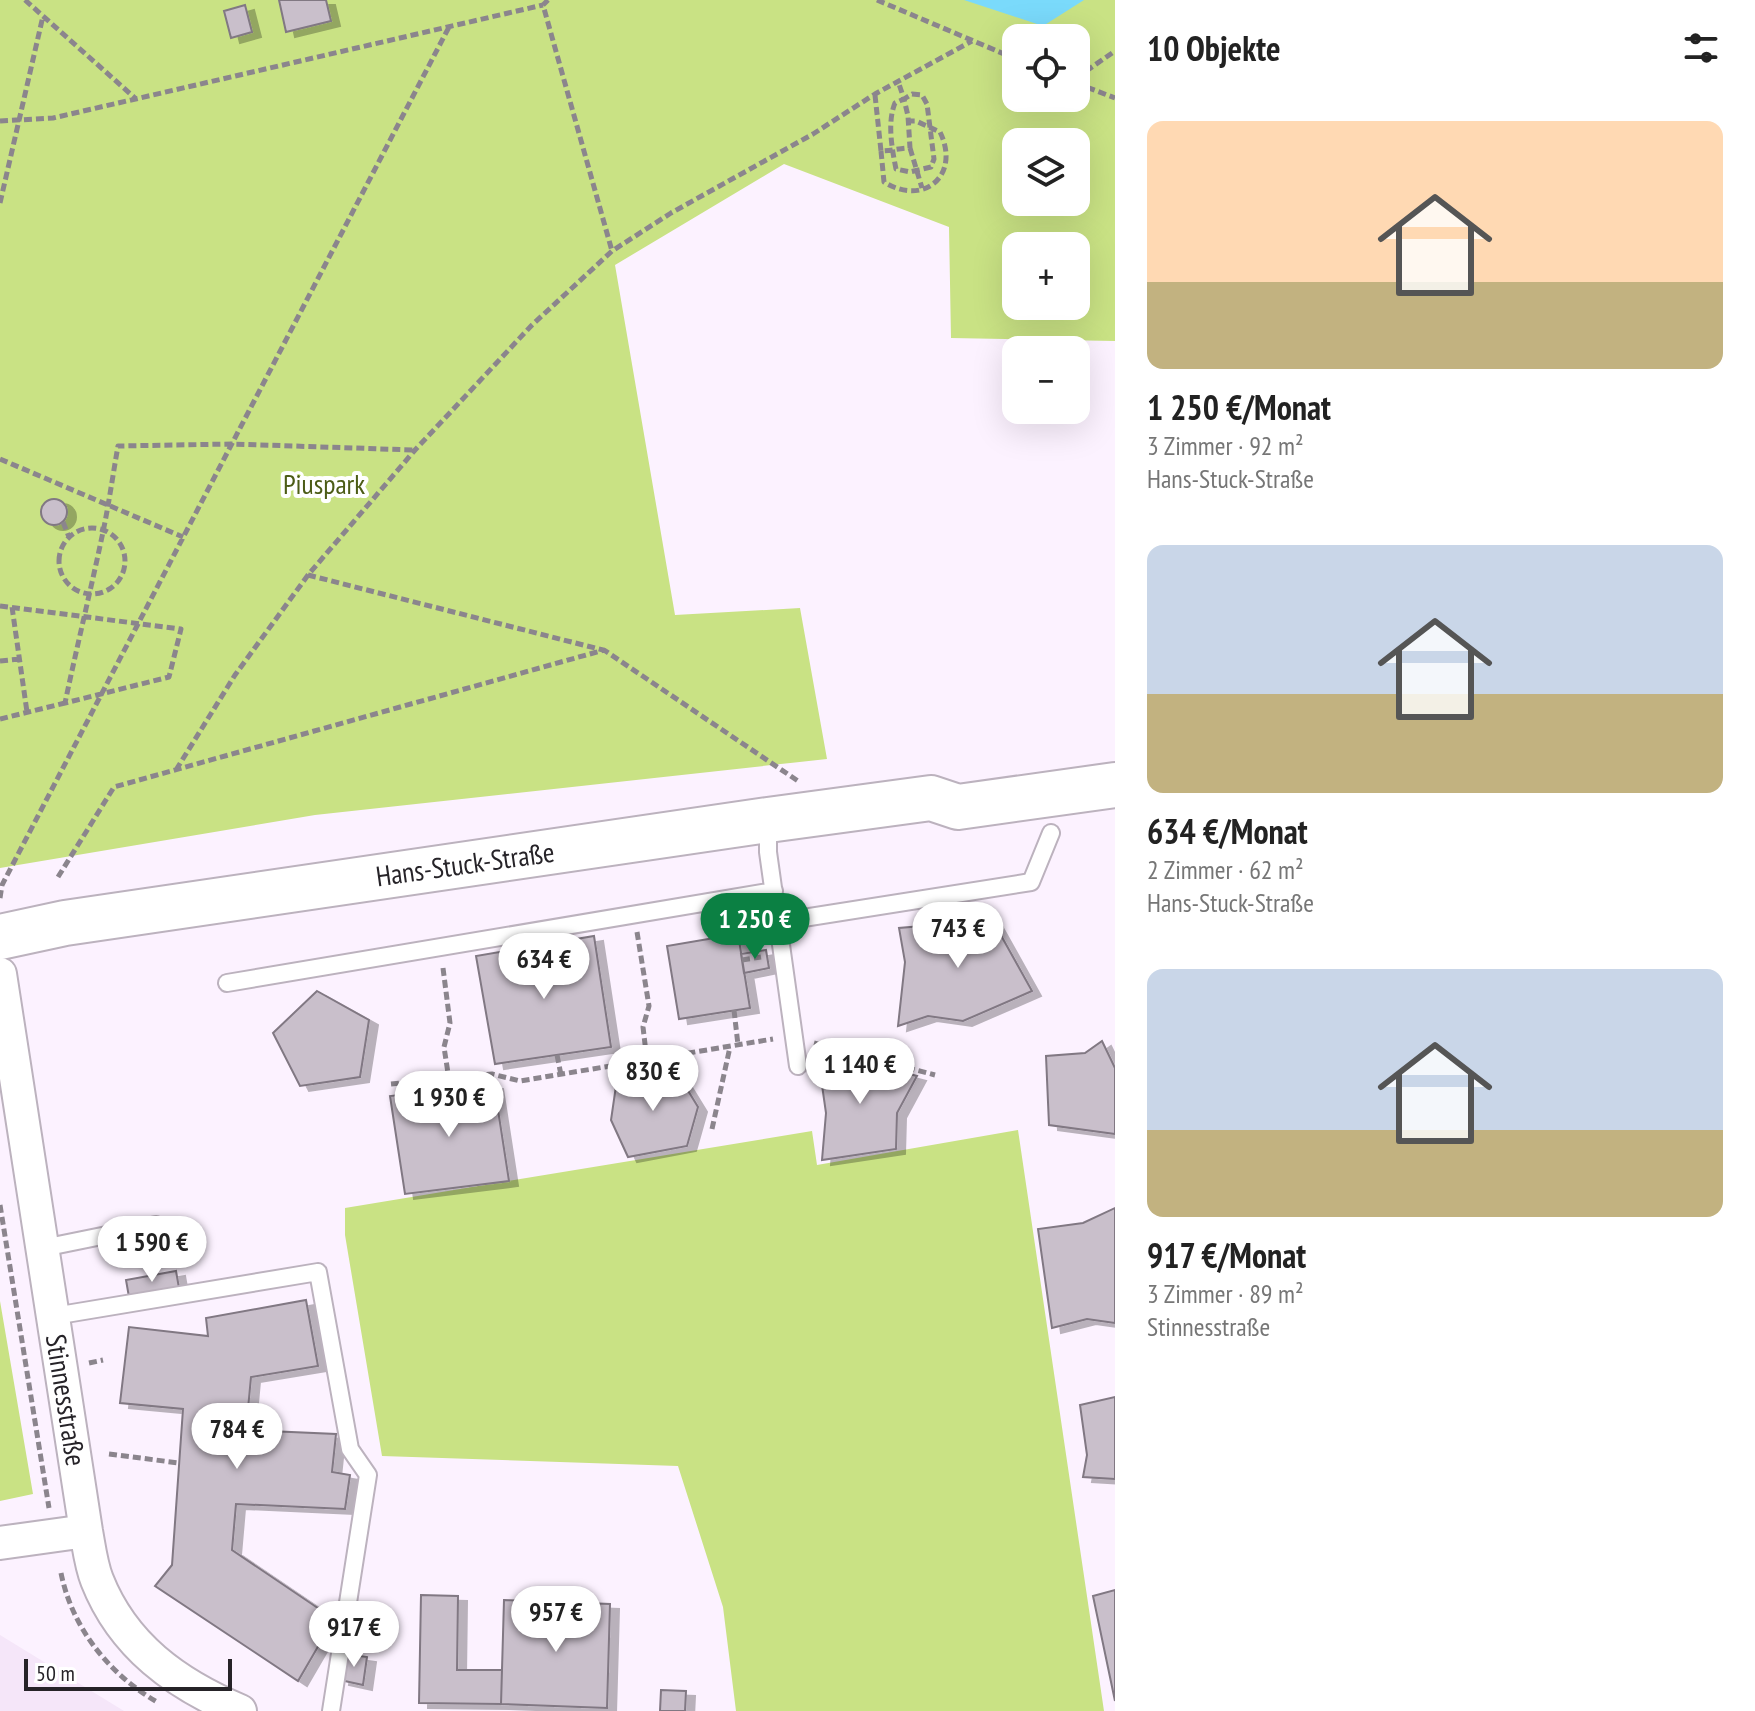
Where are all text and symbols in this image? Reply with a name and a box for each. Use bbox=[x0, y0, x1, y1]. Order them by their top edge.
map controls bbox=[1002, 24, 1090, 424]
button: locate bbox=[1002, 24, 1090, 112]
text: 10 Objekte bbox=[1147, 26, 1281, 70]
icon: filters bbox=[1679, 26, 1723, 70]
button: layers bbox=[1002, 128, 1090, 216]
icon: home bbox=[1363, 173, 1507, 317]
button: + bbox=[1002, 232, 1090, 320]
button: − bbox=[1002, 336, 1090, 424]
text: 1 250 €/Monat bbox=[1147, 385, 1331, 429]
text: 3 Zimmer · 92 m² bbox=[1147, 429, 1304, 462]
text: Hans-Stuck-Straße bbox=[1147, 462, 1314, 495]
park label: Piuspark bbox=[283, 465, 365, 502]
icon: home bbox=[1363, 597, 1507, 741]
text: 634 €/Monat bbox=[1147, 809, 1308, 853]
street label: Hans-Stuck-Straße bbox=[373, 833, 556, 894]
text: 2 Zimmer · 62 m² bbox=[1147, 853, 1304, 886]
text: Hans-Stuck-Straße bbox=[1147, 886, 1314, 919]
pin: 1 250 € bbox=[681, 893, 829, 961]
text: 1 250 € bbox=[719, 902, 791, 935]
pin: 743 € bbox=[902, 902, 1014, 970]
text: 743 € bbox=[930, 911, 986, 944]
pin: 634 € bbox=[488, 933, 600, 1001]
text: 634 € bbox=[516, 942, 572, 975]
icon: home bbox=[1363, 1021, 1507, 1165]
pin: 1 140 € bbox=[786, 1038, 934, 1106]
pin: 830 € bbox=[597, 1045, 709, 1113]
text: 1 140 € bbox=[824, 1047, 896, 1080]
text: 830 € bbox=[625, 1054, 681, 1087]
pin: 1 930 € bbox=[375, 1071, 523, 1139]
text: 1 930 € bbox=[413, 1080, 485, 1113]
pin: 1 590 € bbox=[78, 1216, 226, 1284]
text: 1 590 € bbox=[116, 1225, 188, 1258]
text: 917 €/Monat bbox=[1147, 1233, 1306, 1277]
text: 3 Zimmer · 89 m² bbox=[1147, 1277, 1304, 1310]
text: Stinnesstraße bbox=[1147, 1310, 1270, 1343]
street label: Stinnesstraße bbox=[38, 1332, 95, 1468]
pin: 784 € bbox=[181, 1403, 293, 1471]
text: 784 € bbox=[209, 1412, 265, 1445]
pin: 957 € bbox=[500, 1586, 612, 1654]
text: 957 € bbox=[529, 1595, 583, 1628]
pin: 917 € bbox=[298, 1601, 410, 1669]
text: 917 € bbox=[327, 1610, 381, 1643]
scale bar bbox=[24, 1655, 232, 1691]
text: 50 m bbox=[36, 1659, 75, 1687]

